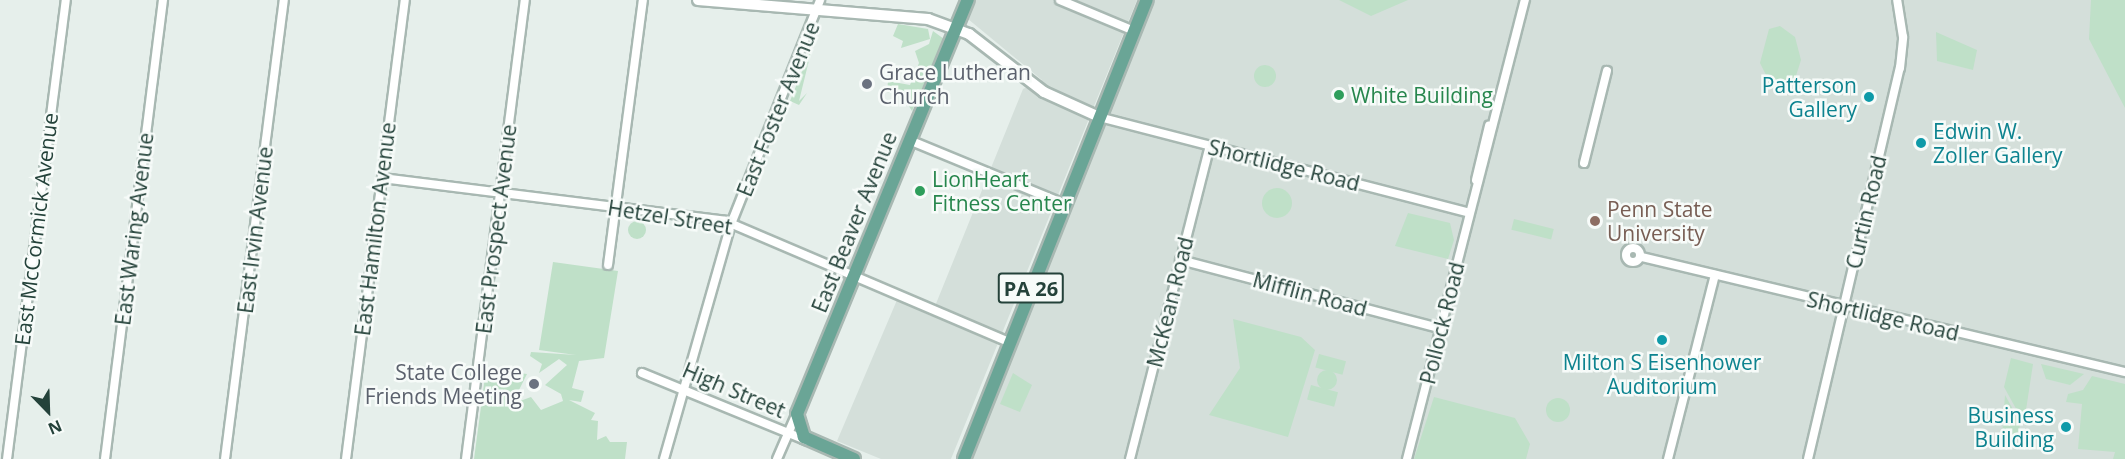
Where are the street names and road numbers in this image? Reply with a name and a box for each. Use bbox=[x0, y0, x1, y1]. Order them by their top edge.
street label: East Foster Avenue bbox=[731, 18, 825, 200]
street label: East McCormick Avenue bbox=[9, 111, 63, 347]
street label: East Hamilton Avenue bbox=[349, 121, 401, 337]
street label: East Prospect Avenue bbox=[471, 123, 521, 335]
street label: East Beaver Avenue bbox=[806, 128, 902, 316]
street label: East Waring Avenue bbox=[110, 131, 158, 327]
street label: Shortlidge Road bbox=[1206, 134, 1362, 196]
street label: East Irvin Avenue bbox=[232, 145, 278, 315]
street label: Curtin Road bbox=[1841, 153, 1891, 271]
street label: Hetzel Street bbox=[606, 195, 734, 239]
street label: McKean Road bbox=[1142, 234, 1198, 370]
street label: Pollock Road bbox=[1415, 259, 1469, 387]
street label: Mifflin Road bbox=[1250, 267, 1370, 321]
road number: PA 26 bbox=[996, 271, 1066, 305]
street label: Shortlidge Road bbox=[1805, 286, 1961, 346]
street label: High Street bbox=[679, 357, 789, 423]

